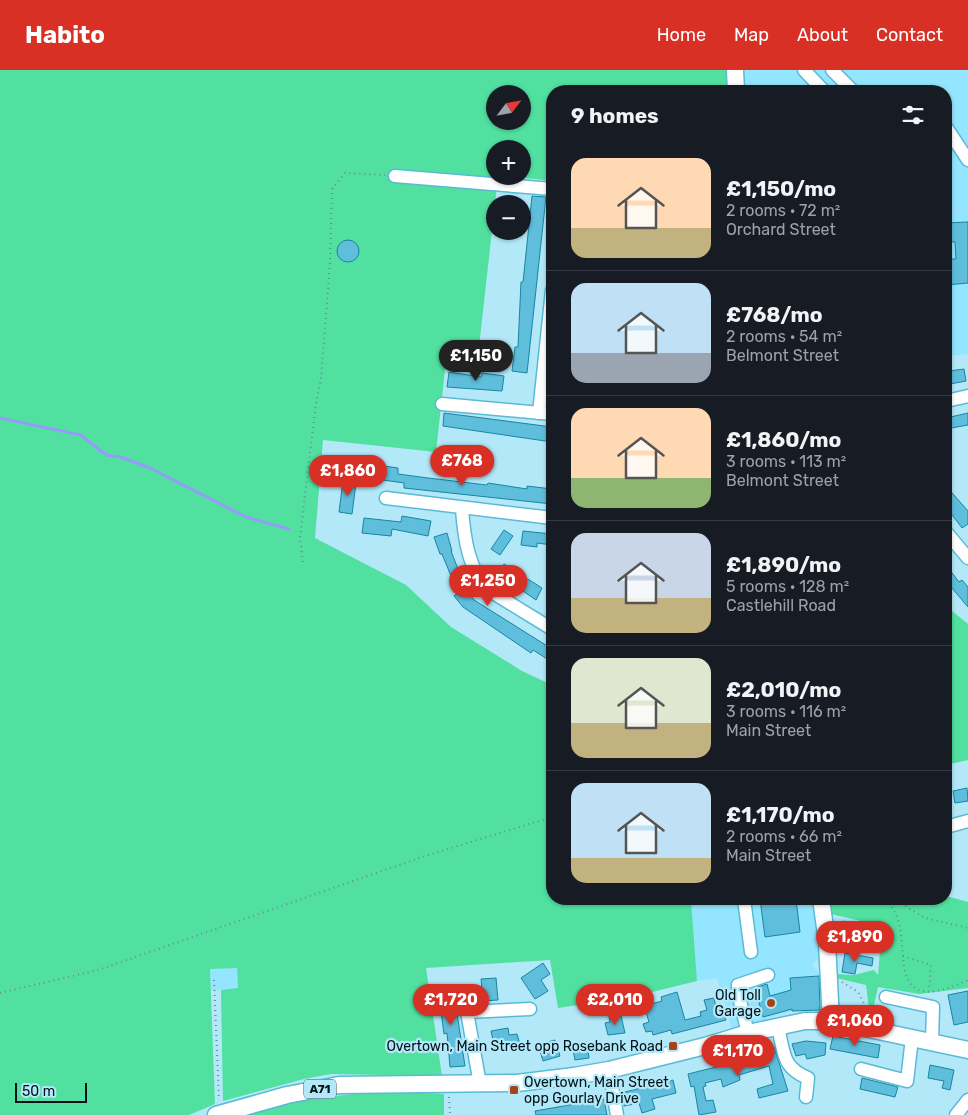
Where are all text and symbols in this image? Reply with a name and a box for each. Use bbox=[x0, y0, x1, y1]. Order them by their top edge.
text: Habito bbox=[25, 21, 105, 49]
text: Home bbox=[657, 24, 706, 46]
text: Map bbox=[734, 24, 769, 46]
text: About bbox=[797, 24, 848, 46]
text: Contact bbox=[876, 24, 943, 46]
north arrow bbox=[486, 85, 531, 130]
map controls bbox=[486, 85, 531, 240]
icon: filters bbox=[899, 101, 927, 129]
text: 9 homes bbox=[571, 103, 659, 128]
button: + bbox=[486, 140, 531, 185]
text: £1,150/mo bbox=[726, 176, 836, 201]
icon: home bbox=[611, 178, 671, 238]
button: − bbox=[486, 195, 531, 240]
text: 2 rooms · 72 m² bbox=[726, 201, 840, 220]
text: Orchard Street bbox=[726, 220, 836, 239]
text: £768/mo bbox=[726, 302, 823, 327]
icon: home bbox=[611, 303, 671, 363]
text: 2 rooms · 54 m² bbox=[726, 327, 842, 346]
pin: £1,150 bbox=[435, 340, 517, 382]
text: £1,150 bbox=[450, 346, 502, 365]
text: Belmont Street bbox=[726, 346, 839, 365]
text: £1,860/mo bbox=[726, 427, 841, 452]
icon: home bbox=[611, 428, 671, 488]
pin: £768 bbox=[432, 444, 492, 487]
text: £768 bbox=[441, 451, 483, 470]
text: 3 rooms · 113 m² bbox=[726, 452, 846, 471]
pin: £1,860 bbox=[307, 454, 389, 497]
text: £1,860 bbox=[320, 461, 376, 480]
text: Belmont Street bbox=[726, 471, 839, 490]
text: £1,890/mo bbox=[726, 552, 841, 577]
icon: home bbox=[611, 553, 671, 613]
pin: £1,250 bbox=[447, 564, 529, 607]
text: £1,250 bbox=[460, 571, 516, 590]
text: 5 rooms · 128 m² bbox=[726, 577, 849, 596]
text: Castlehill Road bbox=[726, 596, 836, 615]
text: £2,010/mo bbox=[726, 677, 841, 702]
icon: home bbox=[611, 678, 671, 738]
text: 3 rooms · 116 m² bbox=[726, 702, 846, 721]
text: Main Street bbox=[726, 721, 811, 740]
text: £1,170/mo bbox=[726, 802, 835, 827]
icon: home bbox=[611, 803, 671, 863]
text: 2 rooms · 66 m² bbox=[726, 827, 842, 846]
text: Main Street bbox=[726, 846, 811, 865]
pin: £1,890 bbox=[814, 920, 896, 963]
text: £1,890 bbox=[827, 927, 883, 946]
pin: £1,720 bbox=[410, 984, 492, 1026]
pin: £2,010 bbox=[574, 984, 656, 1026]
place label: Old Toll Garage bbox=[715, 987, 761, 1020]
text: £1,720 bbox=[424, 990, 478, 1009]
text: £2,010 bbox=[587, 990, 643, 1009]
marker: Old Toll Garage bbox=[765, 997, 777, 1009]
pin: £1,060 bbox=[814, 1004, 896, 1047]
text: £1,060 bbox=[827, 1011, 883, 1030]
pin: £1,170 bbox=[697, 1034, 779, 1077]
place label: Overtown, Main Street opp Rosebank Road bbox=[386, 1038, 663, 1055]
marker: Overtown, Main Street opp Rosebank Road bbox=[667, 1040, 679, 1052]
text: £1,170 bbox=[713, 1041, 763, 1060]
place label: Overtown, Main Street opp Gourlay Drive bbox=[524, 1074, 669, 1107]
scale bar bbox=[15, 1080, 88, 1103]
road number: A71 bbox=[304, 1080, 336, 1098]
text: 50 m bbox=[22, 1083, 55, 1100]
marker: Overtown, Main Street opp Gourlay Drive bbox=[508, 1084, 520, 1096]

